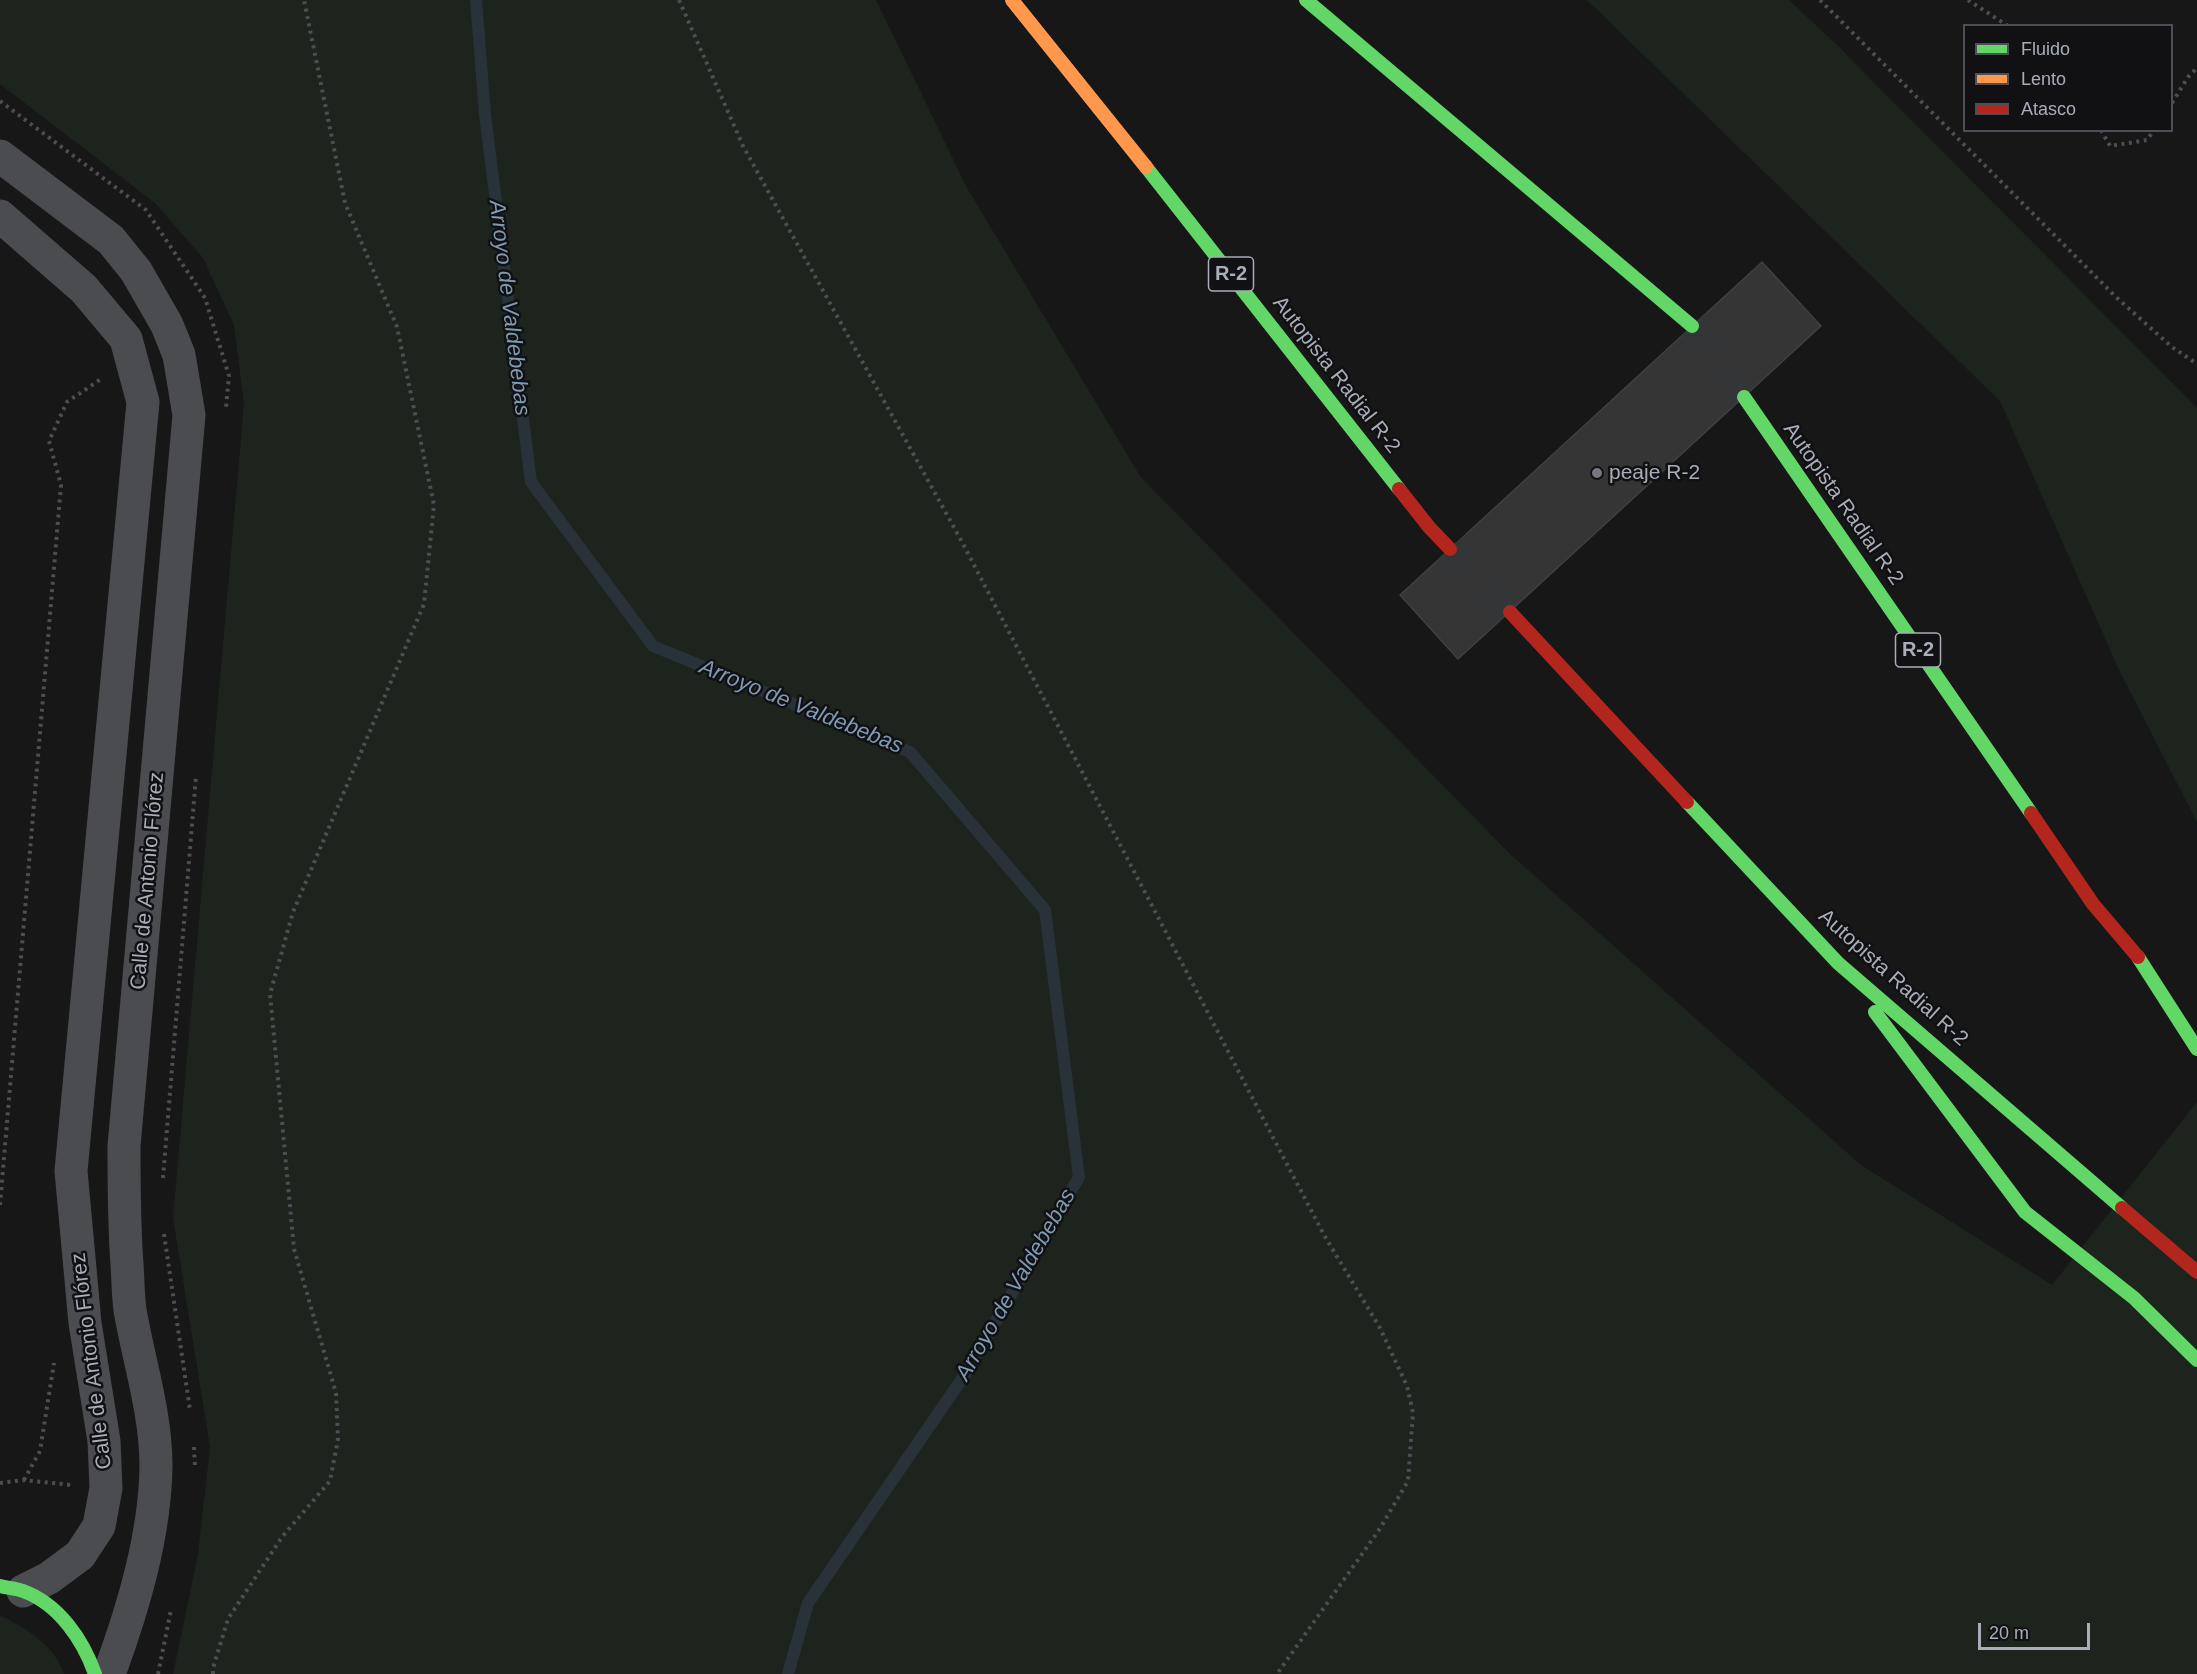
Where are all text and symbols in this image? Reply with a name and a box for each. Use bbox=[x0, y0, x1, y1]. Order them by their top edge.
legend bbox=[1963, 24, 2173, 132]
text: Fluido bbox=[2021, 39, 2070, 59]
text: Lento bbox=[2021, 69, 2066, 89]
text: Atasco bbox=[2021, 99, 2076, 119]
water label: Arroyo de Valdebebas bbox=[483, 199, 535, 417]
road number: R-2 bbox=[1208, 257, 1254, 291]
street label: Autopista Radial R-2 bbox=[1267, 291, 1405, 459]
street label: Autopista Radial R-2 bbox=[1777, 418, 1909, 590]
place label: peaje R-2 bbox=[1609, 460, 1700, 486]
marker: peaje R-2 bbox=[1590, 466, 1604, 480]
road number: R-2 bbox=[1896, 633, 1940, 667]
water label: Arroyo de Valdebebas bbox=[696, 654, 906, 760]
street label: Calle de Antonio Flórez bbox=[126, 771, 170, 991]
street label: Autopista Radial R-2 bbox=[1813, 904, 1973, 1052]
water label: Arroyo de Valdebebas bbox=[950, 1184, 1082, 1386]
street label: Calle de Antonio Flórez bbox=[66, 1251, 118, 1471]
scale bar bbox=[1981, 1611, 2094, 1649]
text: 20 m bbox=[1989, 1623, 2029, 1643]

